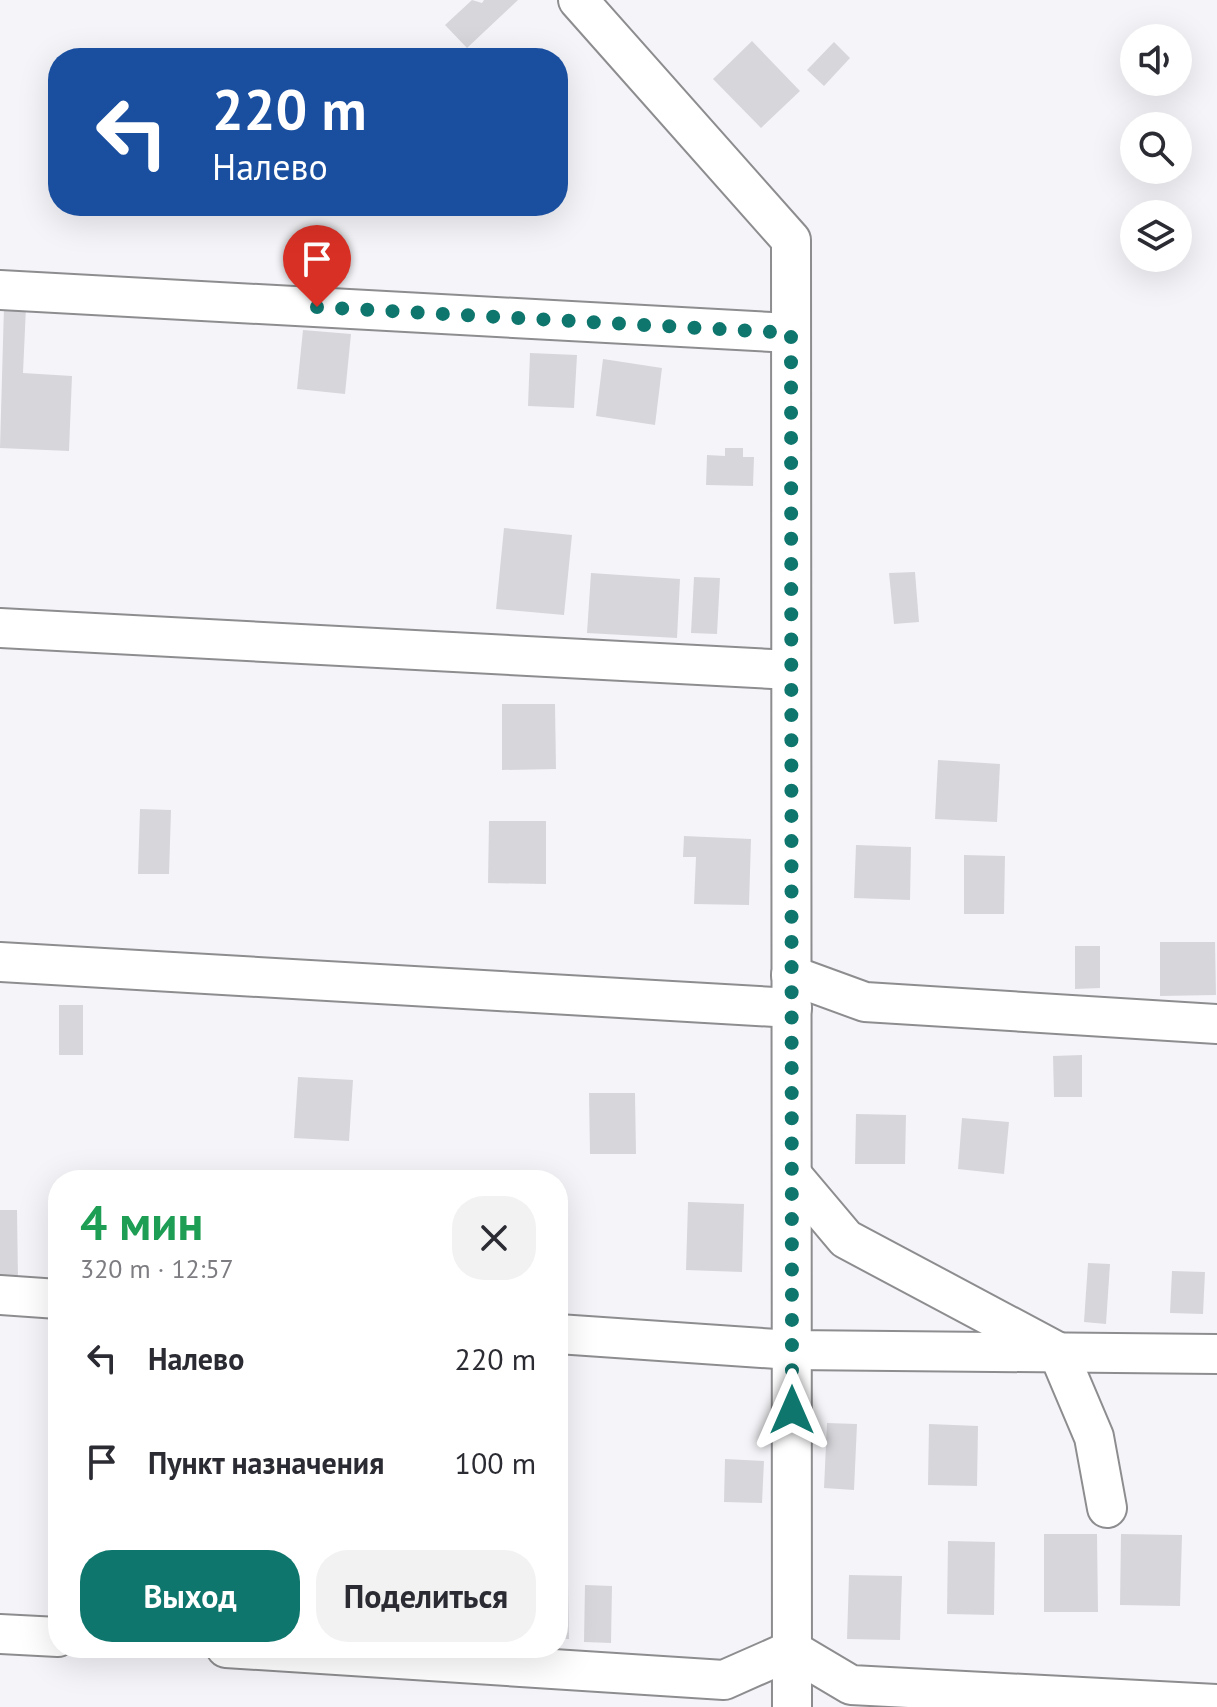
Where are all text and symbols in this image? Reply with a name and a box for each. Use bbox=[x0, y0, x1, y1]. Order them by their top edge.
map controls bbox=[1120, 24, 1192, 272]
button: sound bbox=[1120, 24, 1192, 96]
text: 220 m bbox=[212, 73, 367, 145]
icon: left bbox=[80, 80, 184, 184]
button: search bbox=[1120, 112, 1192, 184]
text: Налево bbox=[212, 143, 328, 190]
button: layers bbox=[1120, 200, 1192, 272]
pin bbox=[283, 225, 351, 307]
icon: arrive bbox=[295, 237, 339, 281]
text: 4 мин bbox=[80, 1191, 203, 1253]
button: close bbox=[452, 1196, 536, 1280]
text: 320 m · 12:57 bbox=[80, 1252, 234, 1285]
icon: left bbox=[80, 1336, 124, 1380]
text: Налево bbox=[148, 1339, 244, 1378]
text: 220 m bbox=[455, 1339, 536, 1378]
position arrow bbox=[750, 1368, 834, 1452]
icon: arrive bbox=[80, 1440, 124, 1484]
text: Пункт назначения bbox=[148, 1443, 384, 1482]
text: 100 m bbox=[455, 1443, 536, 1482]
button: Выход bbox=[80, 1550, 300, 1642]
button: Поделиться bbox=[316, 1550, 536, 1642]

